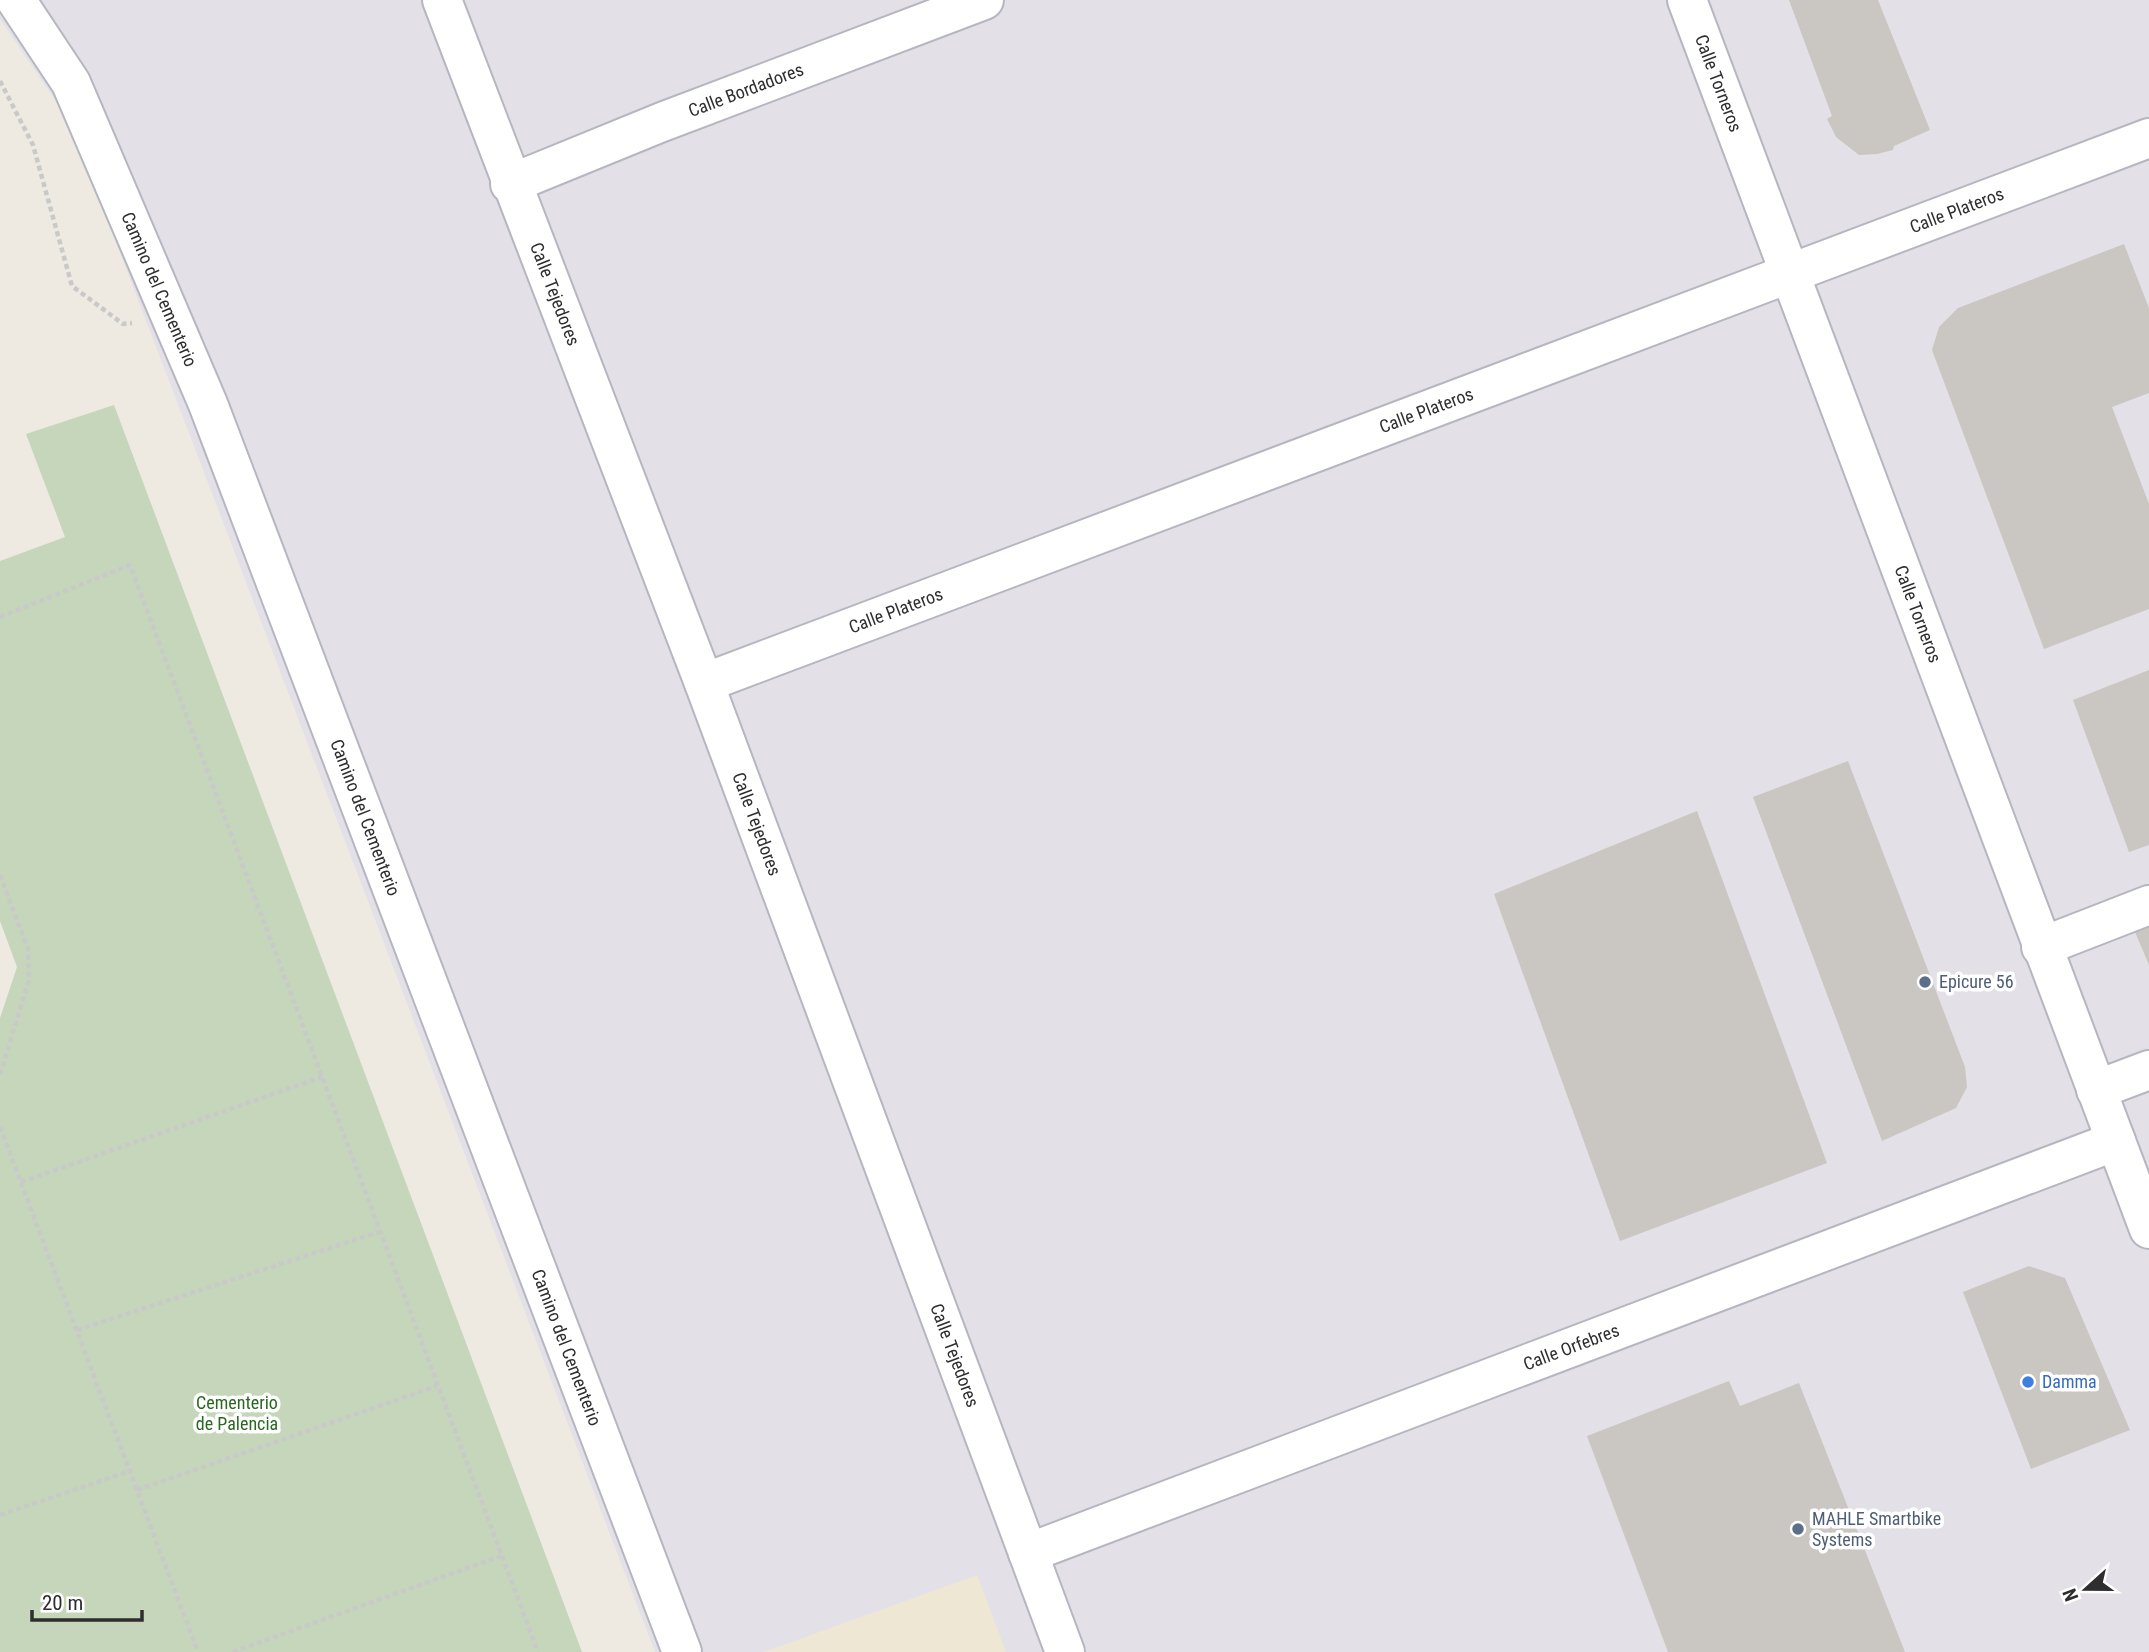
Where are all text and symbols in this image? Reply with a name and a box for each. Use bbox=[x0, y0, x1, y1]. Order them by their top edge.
street label: Calle Torneros bbox=[1691, 32, 1747, 135]
street label: Calle Bordadores bbox=[685, 58, 806, 121]
street label: Calle Plateros bbox=[1907, 183, 2007, 237]
street label: Camino del Cementerio bbox=[117, 209, 202, 370]
street label: Calle Tejedores bbox=[526, 239, 585, 348]
street label: Calle Plateros bbox=[1376, 383, 1476, 437]
street label: Calle Torneros bbox=[1891, 562, 1946, 665]
street label: Calle Plateros bbox=[846, 583, 946, 637]
street label: Camino del Cementerio bbox=[326, 736, 405, 899]
street label: Calle Tejedores bbox=[728, 769, 786, 878]
place label: Epicure 56 bbox=[1939, 971, 2014, 992]
marker: Epicure 56 bbox=[1917, 974, 1933, 990]
street label: Camino del Cementerio bbox=[528, 1266, 606, 1429]
street label: Calle Tejedores bbox=[926, 1301, 984, 1410]
street label: Calle Orfebres bbox=[1520, 1319, 1622, 1374]
place label: Damma bbox=[2042, 1371, 2097, 1392]
marker: Damma bbox=[2020, 1374, 2036, 1390]
park label: Cementerio de Palencia bbox=[196, 1392, 278, 1434]
place label: MAHLE Smartbike Systems bbox=[1812, 1508, 1941, 1550]
marker: MAHLE Smartbike Systems bbox=[1790, 1521, 1806, 1537]
north arrow bbox=[2051, 1554, 2121, 1624]
scale bar bbox=[32, 1578, 142, 1622]
text: N bbox=[2058, 1585, 2083, 1604]
text: 20 m bbox=[42, 1591, 83, 1615]

